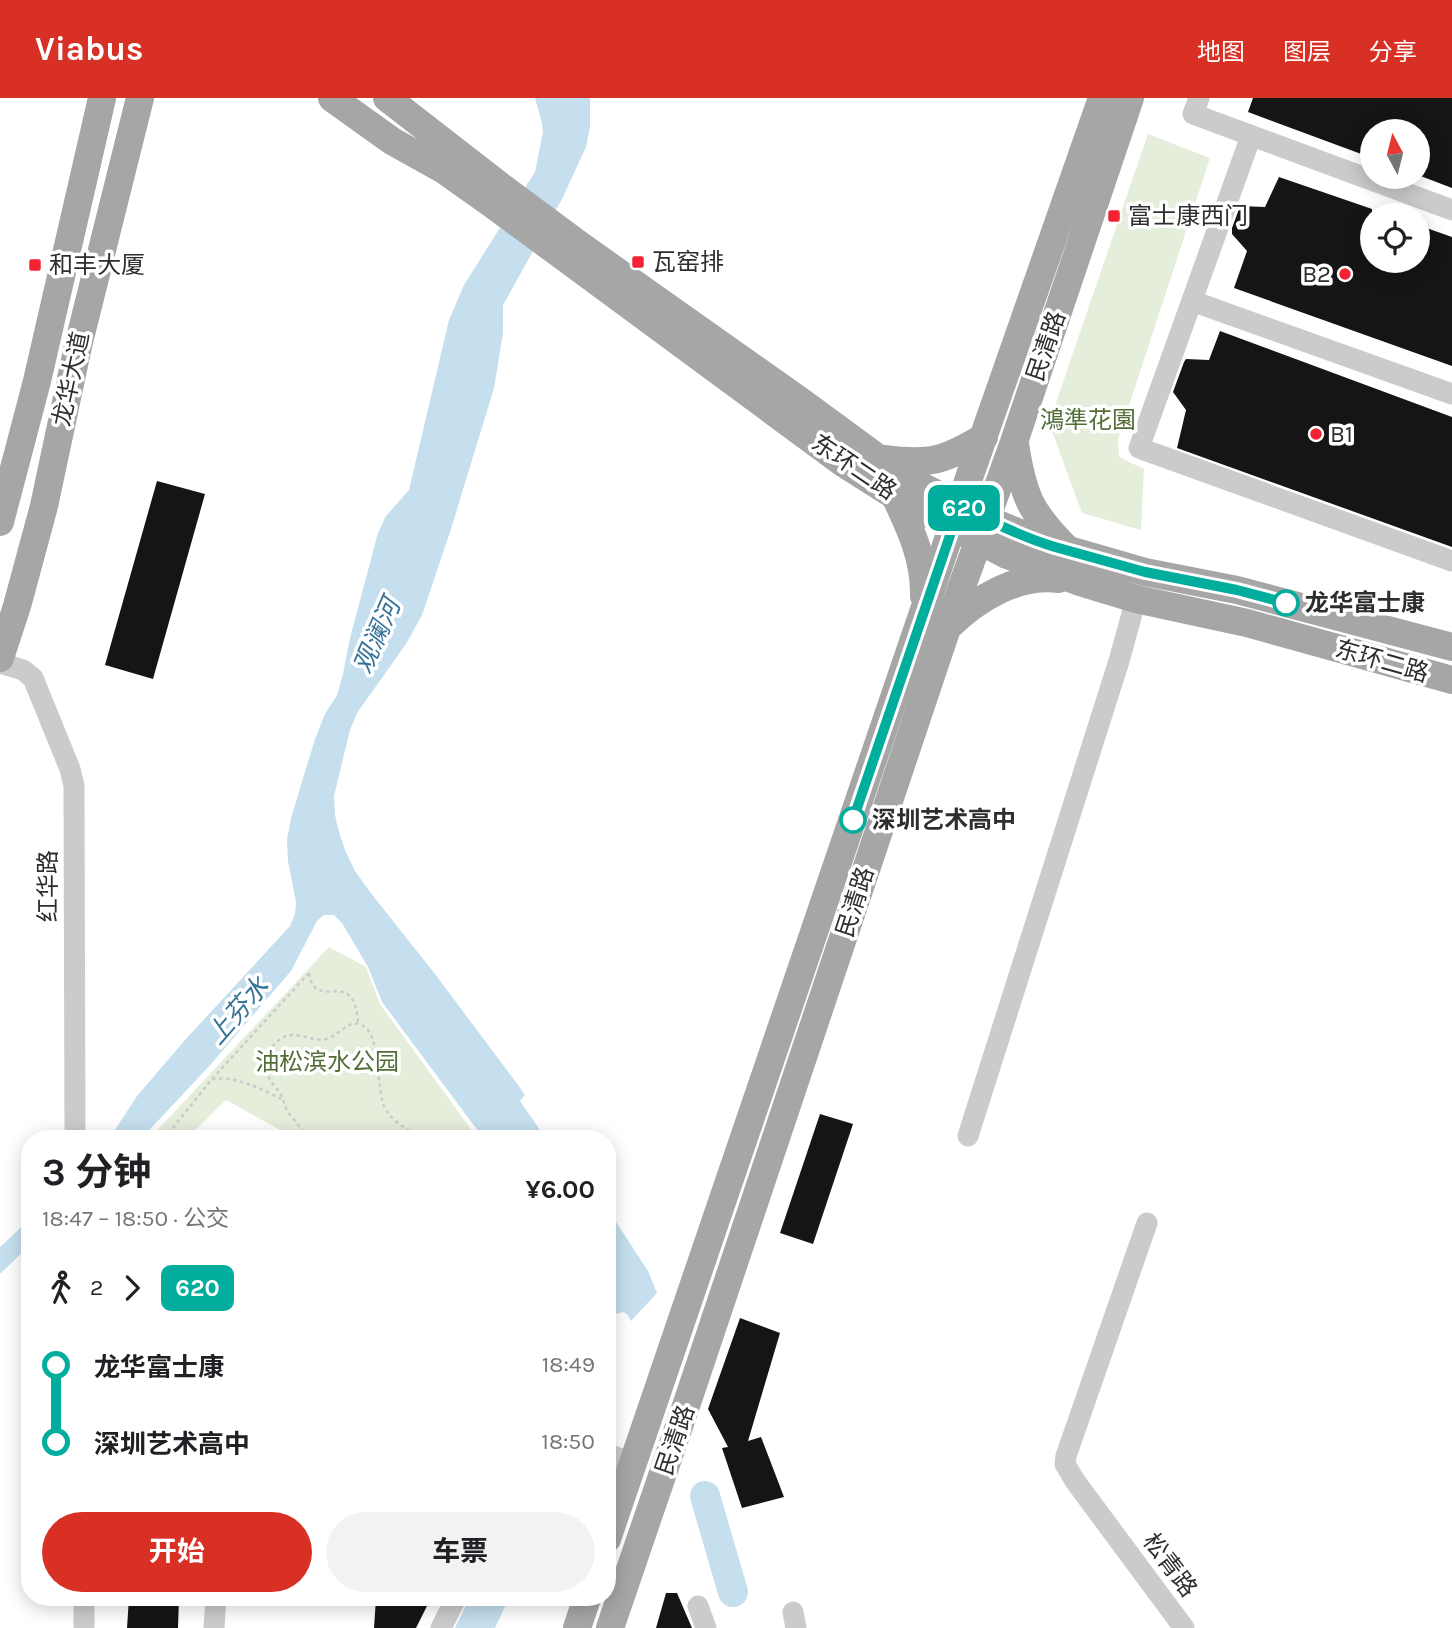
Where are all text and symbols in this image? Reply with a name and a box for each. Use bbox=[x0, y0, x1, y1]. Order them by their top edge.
text: Viabus bbox=[35, 30, 143, 68]
text: 地图 bbox=[1197, 38, 1245, 66]
text: 图层 bbox=[1283, 38, 1331, 66]
text: 分享 bbox=[1369, 38, 1417, 66]
north arrow bbox=[1360, 119, 1430, 189]
map controls bbox=[1360, 119, 1430, 273]
place label: 富士康西门 bbox=[1128, 202, 1248, 230]
button: locate bbox=[1360, 203, 1430, 273]
marker: 富士康西门 bbox=[1106, 208, 1122, 224]
place label: 瓦窑排 bbox=[652, 248, 724, 276]
place label: 和丰大厦 bbox=[49, 251, 145, 279]
marker: 瓦窑排 bbox=[630, 254, 646, 270]
marker: 和丰大厦 bbox=[27, 257, 43, 273]
place label: B2 bbox=[1302, 260, 1331, 288]
marker: B2 bbox=[1337, 266, 1353, 282]
street label: 民清路 bbox=[1021, 307, 1071, 385]
street label: 龙华大道 bbox=[47, 329, 95, 429]
park label: 鴻準花園 bbox=[1040, 406, 1136, 434]
place label: B1 bbox=[1330, 420, 1353, 448]
marker: B1 bbox=[1308, 426, 1324, 442]
street label: 东环二路 bbox=[806, 429, 902, 505]
line badge: 620 bbox=[924, 485, 1004, 531]
text: 620 bbox=[942, 494, 986, 522]
place label: 龙华富士康 bbox=[1305, 589, 1425, 617]
water label: 观澜河 bbox=[347, 590, 409, 678]
marker: 龙华富士康 bbox=[1273, 590, 1299, 616]
street label: 东环二路 bbox=[1332, 634, 1432, 688]
place label: 深圳艺术高中 bbox=[872, 806, 1016, 834]
marker: 深圳艺术高中 bbox=[840, 807, 866, 833]
street label: 红华路 bbox=[34, 850, 62, 922]
street label: 民清路 bbox=[831, 863, 879, 941]
water label: 上芬水 bbox=[201, 971, 276, 1051]
park label: 油松滨水公园 bbox=[255, 1048, 399, 1076]
text: 3 分钟 bbox=[42, 1150, 151, 1195]
text: ¥6.00 bbox=[525, 1174, 595, 1205]
text: 18:47 – 18:50 · 公交 bbox=[42, 1205, 229, 1232]
icon: walk bbox=[42, 1269, 80, 1307]
icon: forward bbox=[113, 1269, 151, 1307]
text: 2 bbox=[90, 1274, 103, 1301]
text: 620 bbox=[175, 1274, 220, 1302]
text: 18:49 bbox=[542, 1351, 595, 1378]
text: 龙华富士康 bbox=[94, 1352, 224, 1383]
street label: 民清路 bbox=[650, 1401, 700, 1479]
text: 18:50 bbox=[541, 1428, 595, 1455]
text: 深圳艺术高中 bbox=[94, 1429, 250, 1460]
button: 开始 bbox=[42, 1512, 312, 1592]
button: 车票 bbox=[326, 1512, 595, 1592]
street label: 松青路 bbox=[1137, 1528, 1203, 1602]

